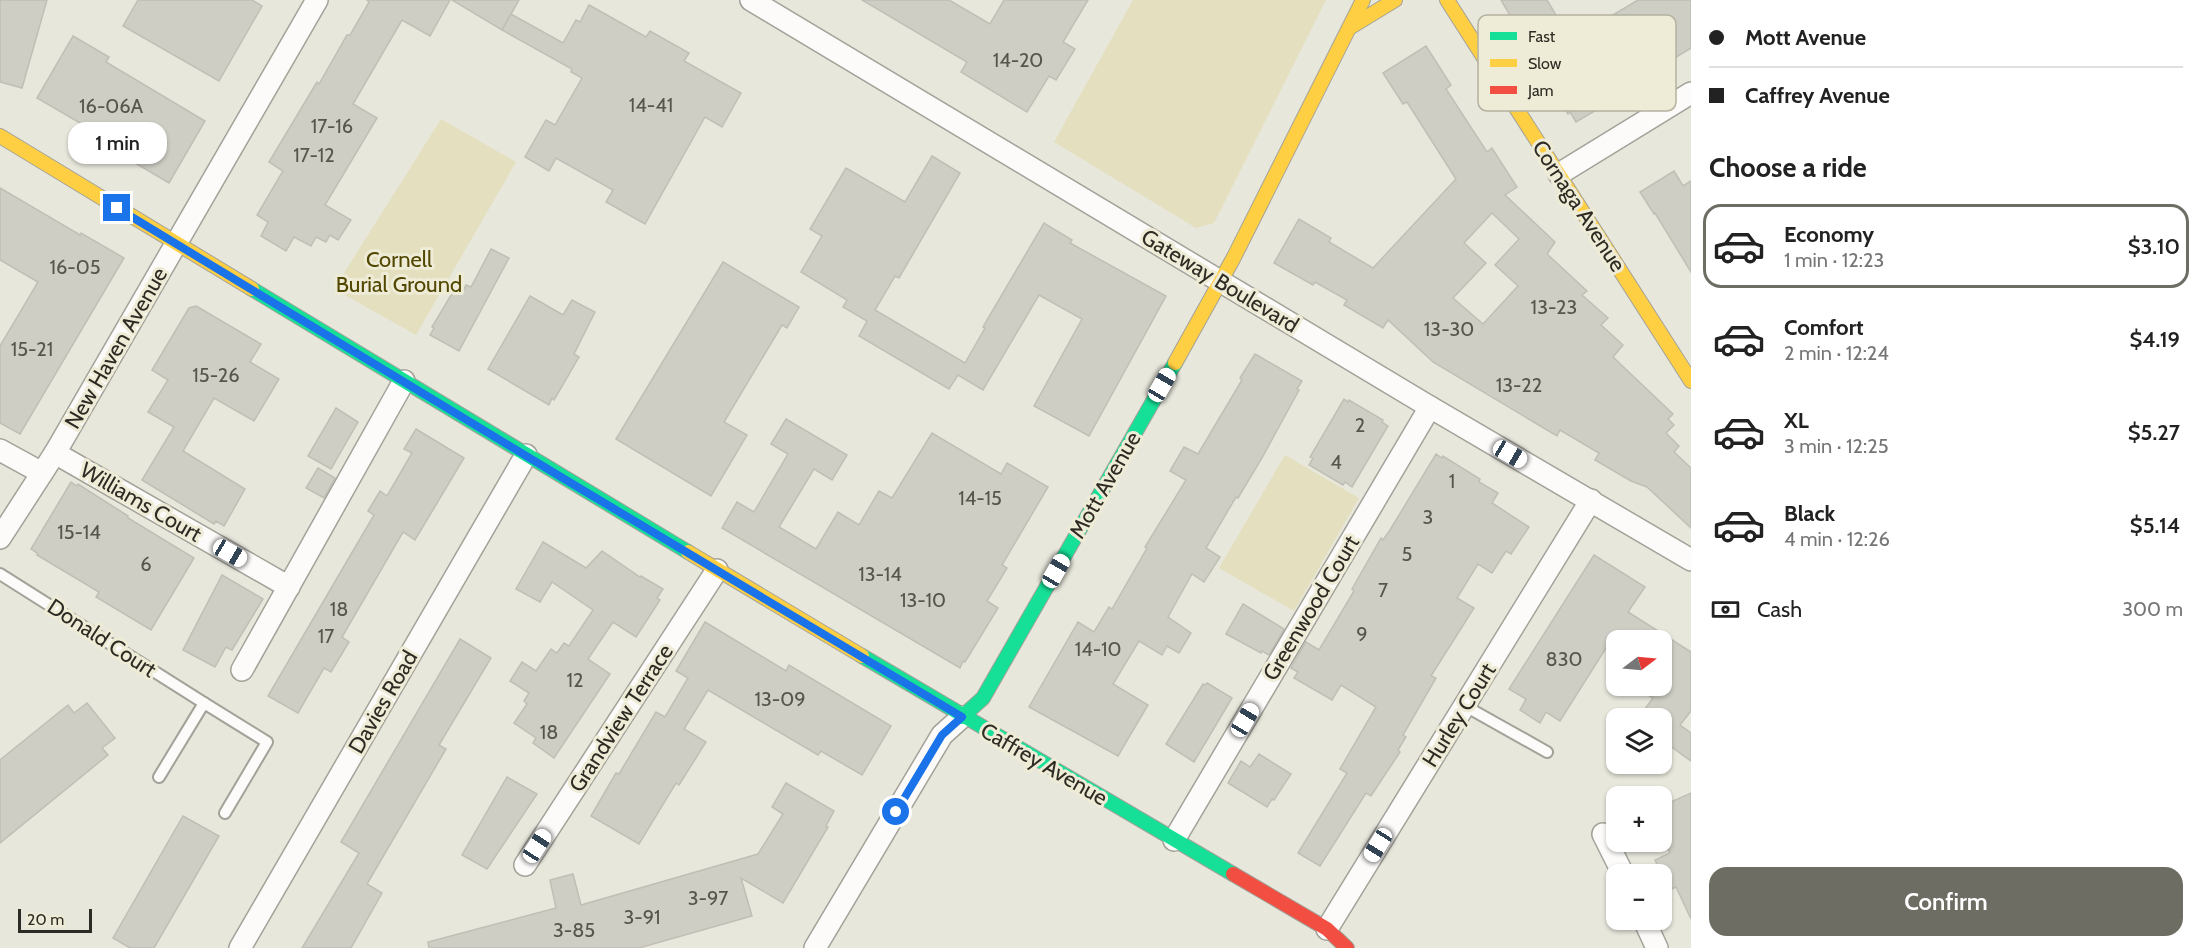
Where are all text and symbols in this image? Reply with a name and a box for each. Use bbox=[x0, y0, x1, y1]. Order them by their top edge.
legend bbox=[1478, 15, 1676, 111]
text: Mott Avenue bbox=[1745, 24, 1866, 51]
text: Fast bbox=[1528, 27, 1556, 46]
house number: 14-20 bbox=[993, 48, 1043, 72]
text: Slow bbox=[1528, 54, 1562, 73]
text: Jam bbox=[1527, 81, 1554, 100]
text: Caffrey Avenue bbox=[1745, 82, 1890, 109]
house number: 14-41 bbox=[629, 93, 673, 117]
house number: 16-06A bbox=[79, 94, 144, 118]
house number: 17-16 bbox=[311, 114, 353, 138]
callout: 1 min bbox=[68, 121, 166, 163]
text: 1 min bbox=[95, 131, 140, 155]
street label: Cornaga Avenue bbox=[1526, 135, 1632, 277]
house number: 17-12 bbox=[293, 143, 335, 167]
text: Choose a ride bbox=[1709, 151, 1867, 184]
route end bbox=[103, 194, 130, 221]
icon: car bbox=[1712, 219, 1766, 273]
text: Economy bbox=[1784, 221, 1874, 248]
street label: Gateway Boulevard bbox=[1136, 223, 1304, 339]
text: $3.10 bbox=[2128, 233, 2180, 260]
park label: Cornell Burial Ground bbox=[336, 246, 462, 298]
text: 1 min · 12:23 bbox=[1784, 248, 1884, 272]
house number: 16-05 bbox=[49, 255, 101, 279]
street label: New Haven Avenue bbox=[59, 263, 173, 433]
house number: 13-23 bbox=[1531, 295, 1577, 319]
icon: car bbox=[1712, 312, 1766, 366]
text: Comfort bbox=[1784, 314, 1863, 341]
house number: 13-30 bbox=[1424, 317, 1474, 341]
text: $4.19 bbox=[2129, 326, 2180, 353]
house number: 15-21 bbox=[11, 337, 53, 361]
text: 2 min · 12:24 bbox=[1784, 341, 1889, 365]
house number: 15-26 bbox=[192, 363, 240, 387]
car bbox=[1145, 365, 1179, 405]
house number: 13-22 bbox=[1496, 373, 1542, 397]
icon: car bbox=[1712, 405, 1766, 459]
text: XL bbox=[1784, 407, 1809, 434]
house number: 2 bbox=[1355, 413, 1365, 437]
text: $5.27 bbox=[2128, 419, 2180, 446]
street label: Mott Avenue bbox=[1064, 427, 1146, 543]
text: 3 min · 12:25 bbox=[1784, 434, 1889, 458]
car bbox=[1490, 437, 1530, 471]
house number: 4 bbox=[1330, 450, 1342, 474]
street label: Williams Court bbox=[76, 456, 207, 548]
house number: 1 bbox=[1449, 469, 1455, 493]
house number: 14-15 bbox=[958, 486, 1002, 510]
icon: car bbox=[1712, 498, 1766, 552]
text: Black bbox=[1784, 500, 1835, 527]
house number: 3 bbox=[1423, 505, 1433, 529]
text: $5.14 bbox=[2130, 512, 2180, 539]
house number: 15-14 bbox=[57, 520, 101, 544]
text: 4 min · 12:26 bbox=[1784, 527, 1890, 551]
street label: Greenwood Court bbox=[1257, 530, 1365, 685]
car bbox=[210, 536, 250, 570]
house number: 5 bbox=[1402, 542, 1412, 566]
car bbox=[1039, 551, 1073, 591]
house number: 6 bbox=[140, 552, 152, 576]
house number: 13-14 bbox=[858, 562, 902, 586]
house number: 7 bbox=[1378, 578, 1388, 602]
house number: 13-10 bbox=[900, 588, 946, 612]
street label: Donald Court bbox=[43, 593, 162, 683]
icon: cash bbox=[1709, 593, 1742, 626]
text: Cash bbox=[1757, 596, 1802, 623]
house number: 18 bbox=[330, 597, 348, 621]
text: 300 m bbox=[2122, 597, 2183, 621]
house number: 9 bbox=[1356, 622, 1368, 646]
house number: 17 bbox=[318, 624, 334, 648]
north arrow bbox=[1606, 630, 1672, 696]
map controls bbox=[1606, 630, 1672, 930]
house number: 14-10 bbox=[1075, 637, 1121, 661]
street label: Grandview Terrace bbox=[563, 639, 679, 797]
street label: Davies Road bbox=[343, 646, 423, 758]
house number: 830 bbox=[1546, 647, 1582, 671]
street label: Hurley Court bbox=[1416, 658, 1502, 772]
house number: 12 bbox=[567, 668, 584, 692]
house number: 13-09 bbox=[754, 687, 806, 711]
car bbox=[1228, 700, 1262, 740]
button: layers bbox=[1606, 708, 1672, 774]
street label: Caffrey Avenue bbox=[976, 717, 1112, 811]
house number: 18 bbox=[540, 720, 558, 744]
button: + bbox=[1606, 786, 1672, 852]
route start bbox=[882, 798, 909, 825]
car bbox=[1361, 825, 1395, 865]
car bbox=[520, 826, 554, 866]
button: − bbox=[1606, 864, 1672, 930]
button: Confirm bbox=[1709, 867, 2183, 936]
house number: 3-97 bbox=[688, 886, 728, 910]
house number: 3-91 bbox=[623, 905, 661, 929]
scale bar bbox=[18, 906, 92, 934]
text: 20 m bbox=[27, 910, 64, 929]
house number: 3-85 bbox=[553, 918, 595, 942]

